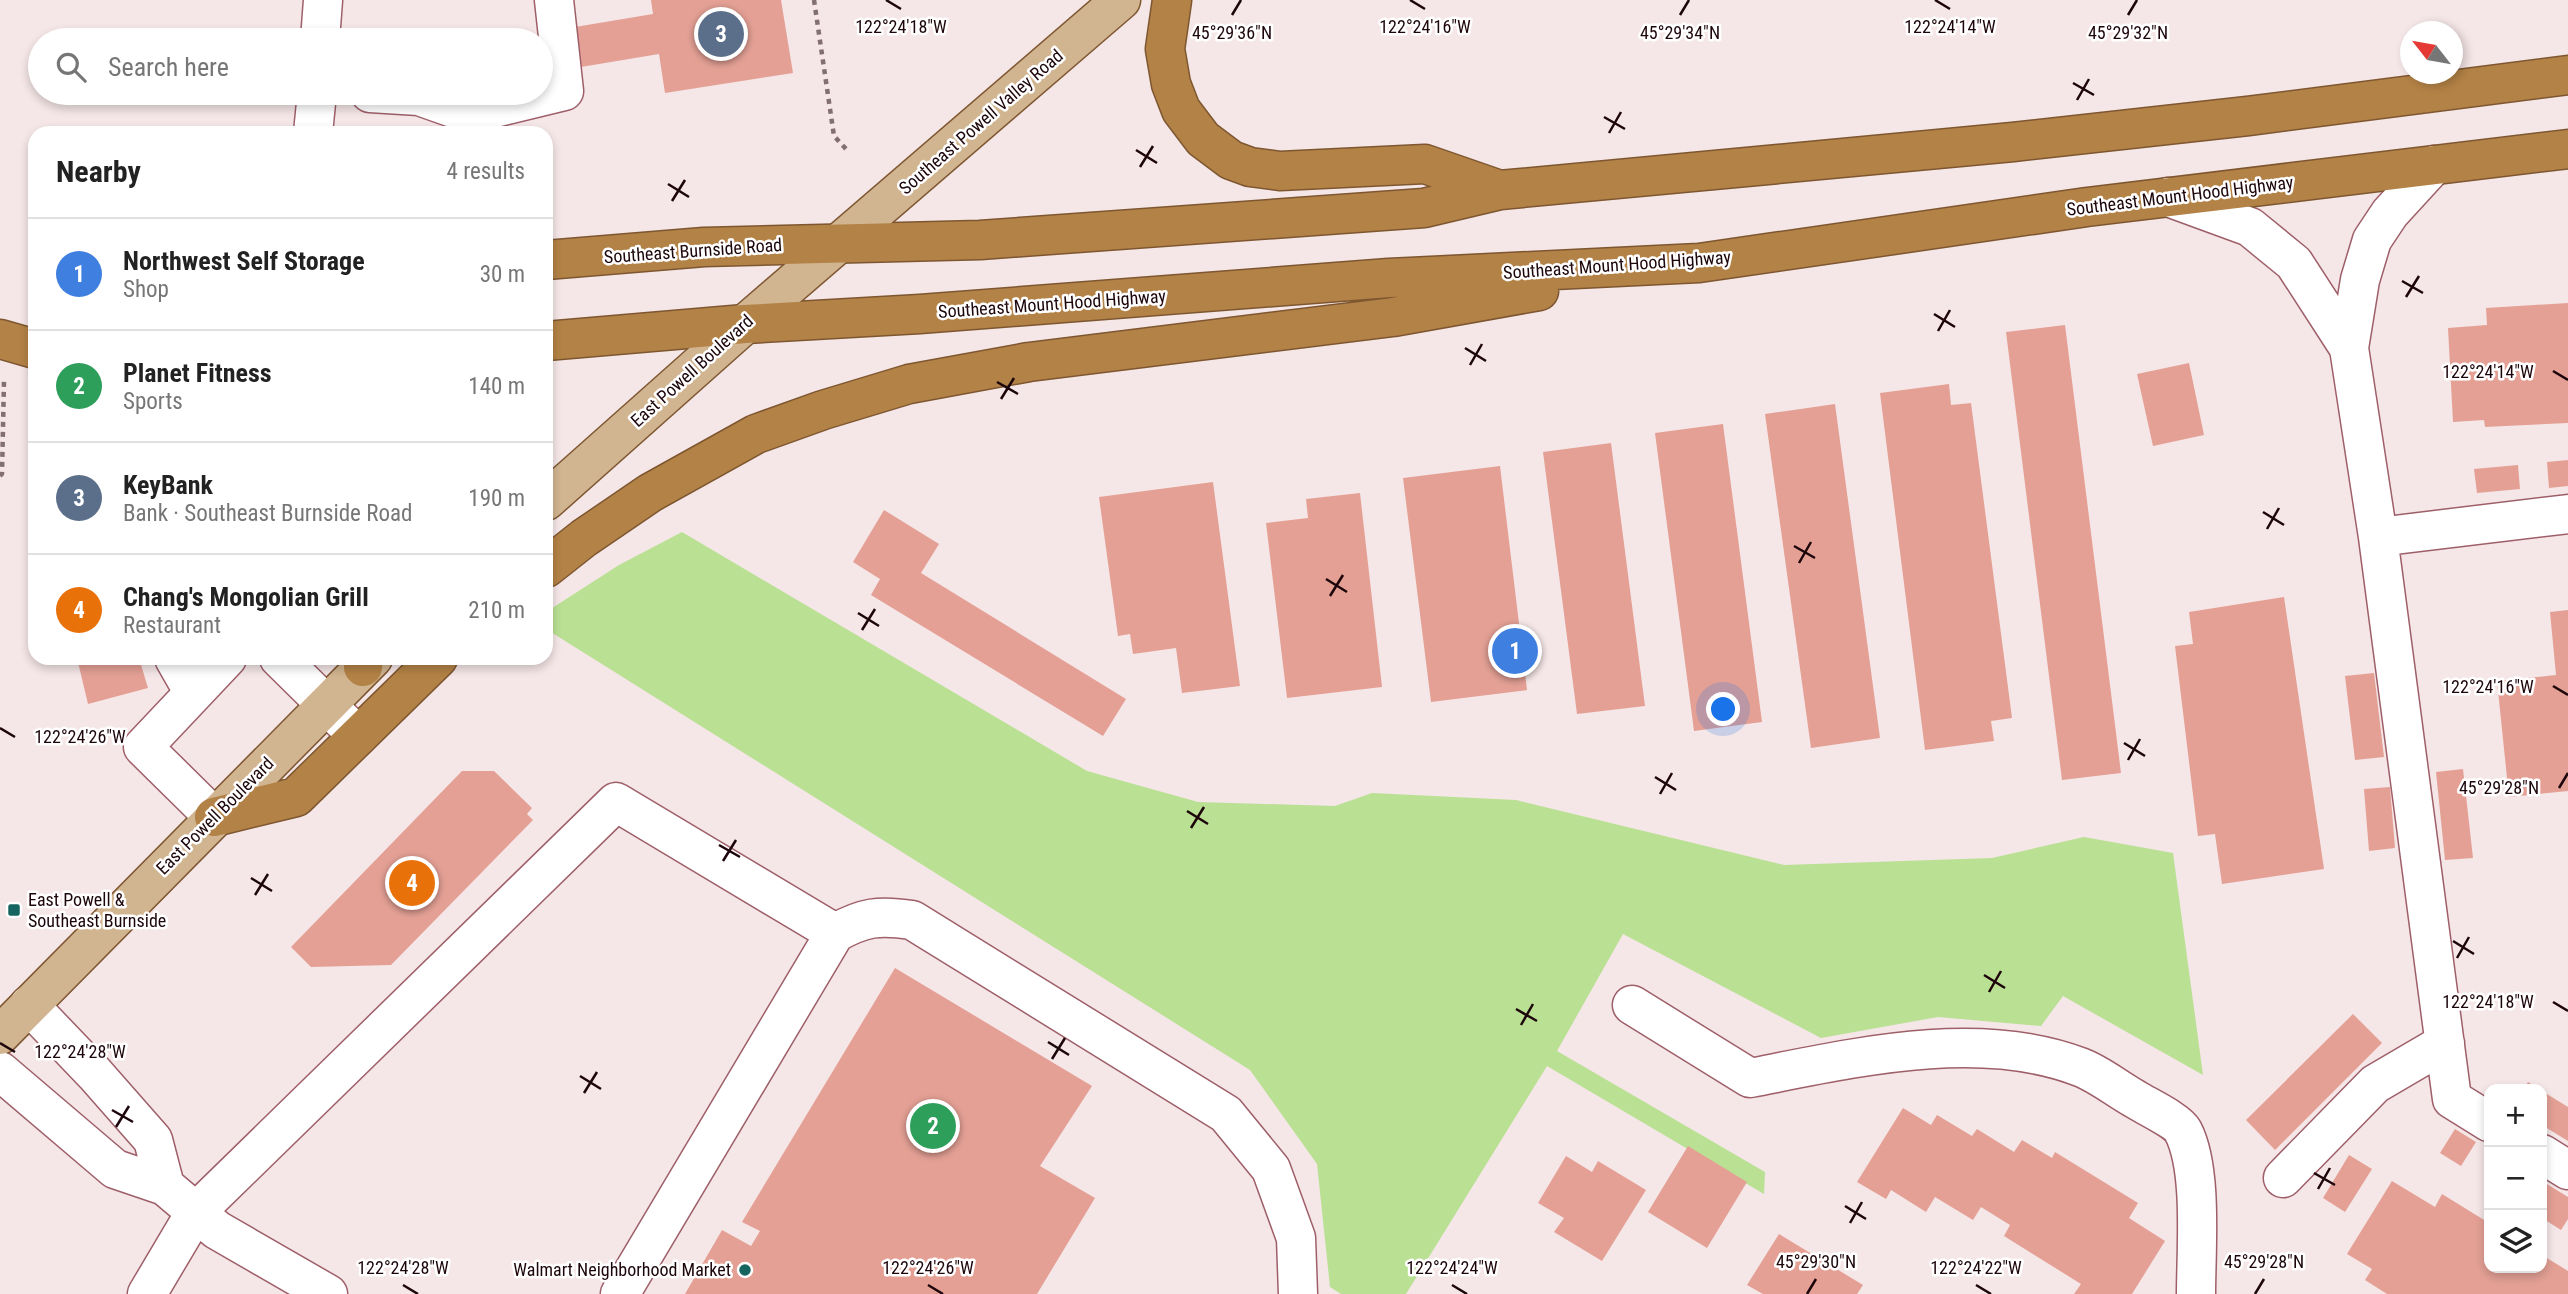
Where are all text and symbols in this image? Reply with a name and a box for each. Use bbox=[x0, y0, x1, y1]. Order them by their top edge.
pin: 3 bbox=[698, 8, 744, 60]
text: 122°24'18"W bbox=[855, 16, 947, 37]
text: 122°24'16"W bbox=[1379, 16, 1471, 37]
text: 122°24'14"W bbox=[1904, 16, 1996, 37]
north arrow bbox=[2400, 21, 2463, 84]
text: 45°29'36"N bbox=[1192, 22, 1272, 43]
text: 45°29'34"N bbox=[1640, 22, 1720, 43]
text: 45°29'32"N bbox=[2088, 22, 2168, 43]
search box bbox=[28, 28, 553, 105]
street label: Southeast Powell Valley Road bbox=[895, 45, 1067, 198]
icon: search bbox=[52, 48, 90, 86]
text: Search here bbox=[108, 52, 229, 82]
text: Nearby bbox=[56, 154, 141, 189]
text: 4 results bbox=[447, 158, 525, 185]
street label: Southeast Mount Hood Highway bbox=[2065, 171, 2295, 220]
street label: Southeast Burnside Road bbox=[603, 234, 783, 267]
text: Northwest Self Storage bbox=[123, 246, 365, 276]
street label: Southeast Mount Hood Highway bbox=[1502, 246, 1732, 283]
text: 1 bbox=[73, 261, 85, 288]
text: 30 m bbox=[480, 261, 525, 288]
text: Shop bbox=[123, 276, 169, 303]
street label: Southeast Mount Hood Highway bbox=[937, 285, 1167, 322]
street label: East Powell Boulevard bbox=[626, 310, 757, 431]
text: Planet Fitness bbox=[123, 358, 272, 388]
text: 122°24'14"W bbox=[2442, 361, 2534, 382]
text: 2 bbox=[73, 373, 85, 400]
text: 140 m bbox=[468, 373, 525, 400]
text: Sports bbox=[123, 388, 183, 415]
text: KeyBank bbox=[123, 470, 213, 500]
text: 3 bbox=[73, 485, 85, 512]
text: 190 m bbox=[468, 485, 525, 512]
text: Bank · Southeast Burnside Road bbox=[123, 500, 412, 527]
text: Chang's Mongolian Grill bbox=[123, 582, 369, 612]
text: 4 bbox=[73, 597, 85, 624]
text: 210 m bbox=[468, 597, 525, 624]
text: Restaurant bbox=[123, 612, 221, 639]
pin: 1 bbox=[1492, 625, 1538, 677]
text: 122°24'16"W bbox=[2442, 676, 2534, 697]
your location bbox=[1706, 692, 1740, 726]
text: 122°24'26"W bbox=[34, 726, 126, 747]
street label: East Powell Boulevard bbox=[152, 753, 278, 879]
text: 45°29'28"N bbox=[2459, 777, 2539, 798]
pin: 4 bbox=[389, 857, 435, 909]
place label: East Powell & Southeast Burnside bbox=[28, 889, 166, 931]
marker: East Powell & Southeast Burnside bbox=[6, 902, 22, 918]
text: 122°24'18"W bbox=[2442, 991, 2534, 1012]
text: 122°24'28"W bbox=[34, 1041, 126, 1062]
map controls bbox=[2484, 1084, 2547, 1273]
button: + bbox=[2484, 1084, 2547, 1147]
pin: 2 bbox=[910, 1100, 956, 1152]
button: − bbox=[2484, 1147, 2547, 1210]
button: layers bbox=[2484, 1210, 2547, 1273]
text: 45°29'30"N bbox=[1776, 1251, 1856, 1272]
text: 45°29'28"N bbox=[2224, 1251, 2304, 1272]
text: 122°24'28"W bbox=[357, 1257, 449, 1278]
text: 122°24'26"W bbox=[882, 1257, 974, 1278]
text: 122°24'24"W bbox=[1406, 1257, 1498, 1278]
text: 122°24'22"W bbox=[1930, 1257, 2022, 1278]
place label: Walmart Neighborhood Market bbox=[513, 1259, 731, 1280]
marker: Walmart Neighborhood Market bbox=[737, 1262, 753, 1278]

